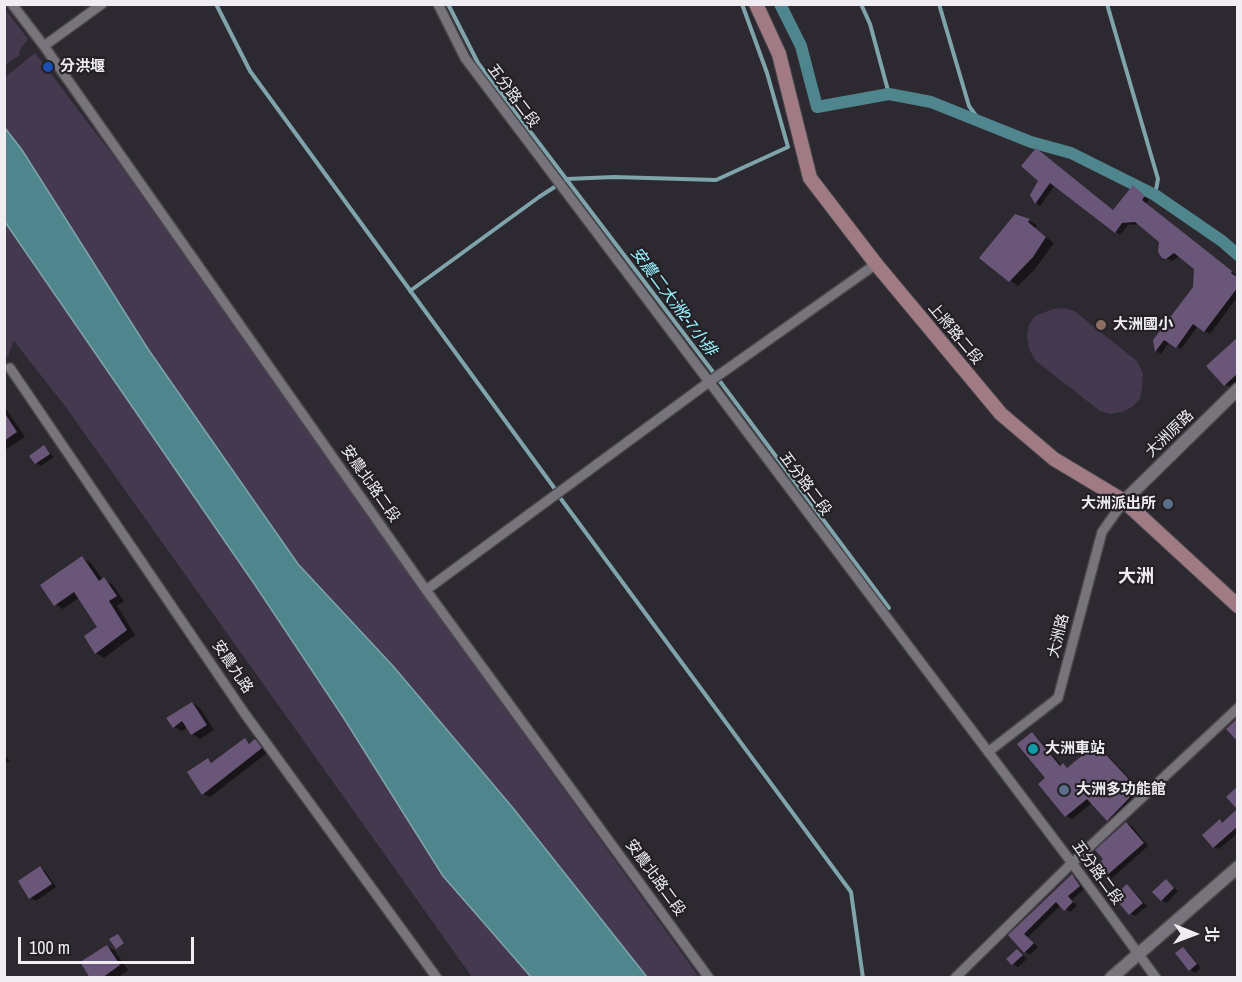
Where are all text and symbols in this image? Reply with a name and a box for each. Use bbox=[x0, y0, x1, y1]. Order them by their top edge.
place label: 分洪堰 bbox=[60, 58, 105, 76]
marker: 分洪堰 bbox=[41, 60, 55, 74]
street label: 五分路二段 bbox=[483, 61, 543, 131]
water label: 安農二大洲2-7小排 bbox=[626, 244, 720, 360]
street label: 上將路二段 bbox=[924, 299, 986, 369]
place label: 大洲國小 bbox=[1113, 316, 1173, 334]
marker: 大洲國小 bbox=[1094, 318, 1108, 332]
street label: 大洲原路 bbox=[1142, 407, 1198, 461]
street label: 安農北路二段 bbox=[337, 442, 403, 526]
street label: 五分路二段 bbox=[775, 449, 835, 519]
place label: 大洲派出所 bbox=[1081, 495, 1156, 513]
marker: 大洲派出所 bbox=[1161, 497, 1175, 511]
district label: 大洲 bbox=[1118, 566, 1154, 588]
street label: 大洲路 bbox=[1045, 612, 1073, 660]
street label: 安農九路 bbox=[208, 637, 256, 697]
place label: 大洲車站 bbox=[1045, 740, 1105, 758]
marker: 大洲車站 bbox=[1026, 742, 1040, 756]
place label: 大洲多功能館 bbox=[1076, 781, 1166, 799]
marker: 大洲多功能館 bbox=[1057, 783, 1071, 797]
street label: 安農北路二段 bbox=[621, 836, 689, 920]
street label: 五分路二段 bbox=[1068, 837, 1126, 909]
north arrow bbox=[1164, 904, 1224, 964]
scale bar bbox=[21, 925, 196, 963]
text: 北 bbox=[1201, 926, 1223, 943]
text: 100 m bbox=[29, 935, 70, 960]

